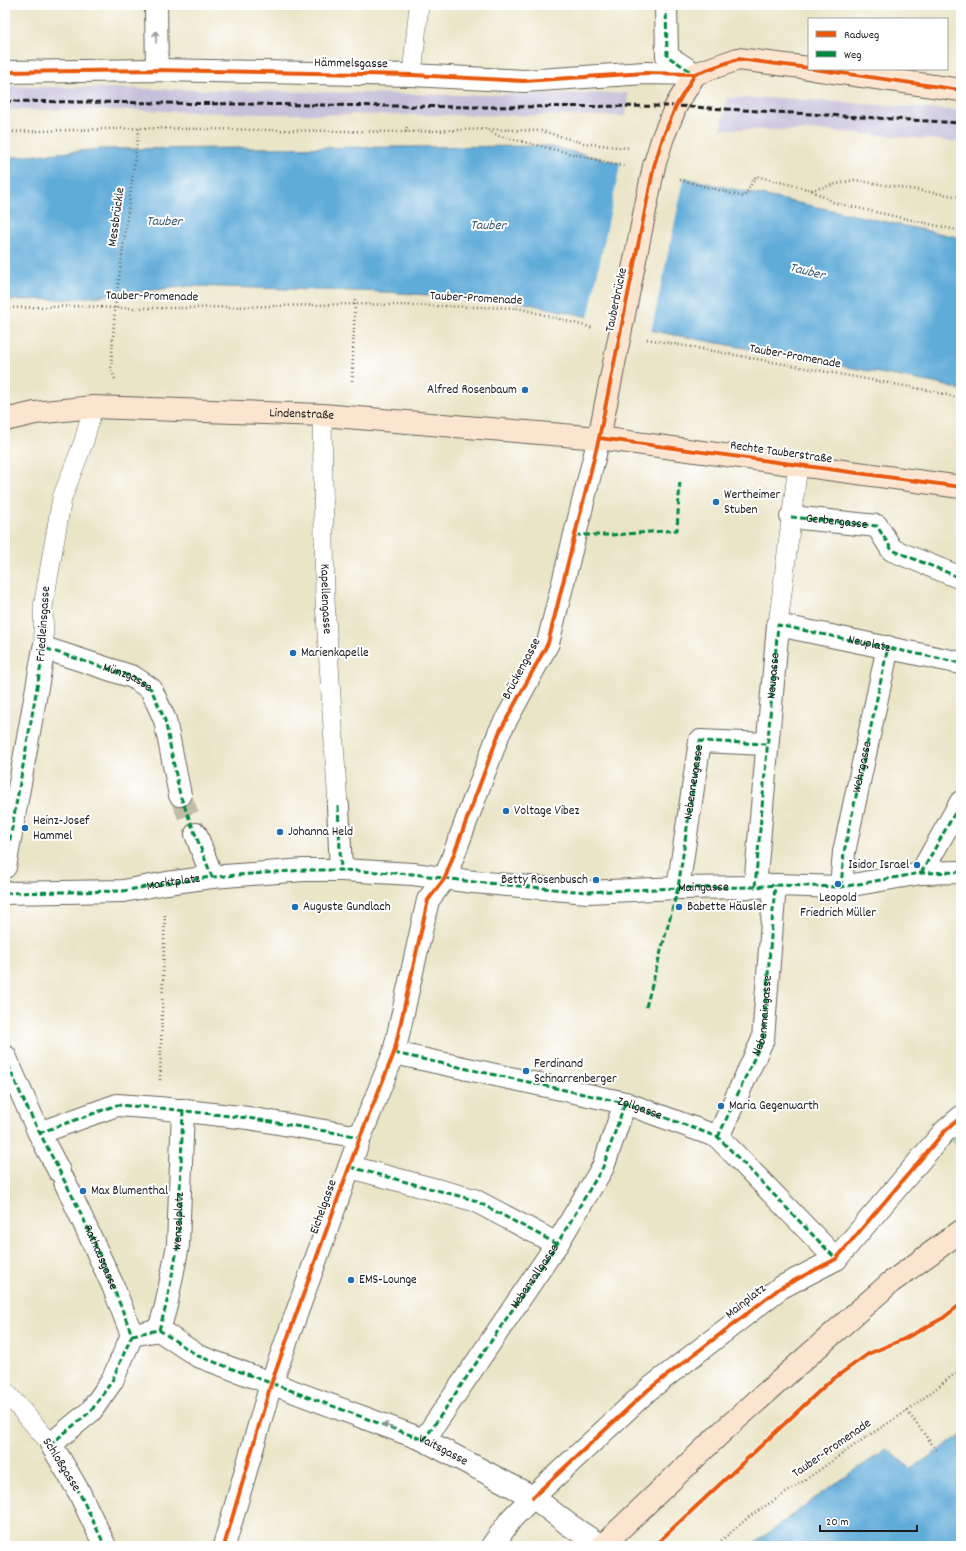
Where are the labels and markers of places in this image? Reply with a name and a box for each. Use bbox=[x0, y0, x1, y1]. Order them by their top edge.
place label: Alfred Rosenbaum bbox=[427, 381, 517, 400]
marker: Alfred Rosenbaum bbox=[520, 385, 530, 395]
place label: Wertheimer Stuben bbox=[724, 486, 781, 520]
marker: Wertheimer Stuben bbox=[711, 497, 721, 507]
place label: Marienkapelle bbox=[301, 644, 369, 663]
marker: Marienkapelle bbox=[288, 648, 298, 658]
place label: Voltage Vibez bbox=[514, 802, 579, 821]
marker: Voltage Vibez bbox=[501, 806, 511, 816]
place label: Heinz-Josef Hammel bbox=[33, 812, 90, 846]
marker: Heinz-Josef Hammel bbox=[20, 823, 30, 833]
place label: Johanna Held bbox=[288, 823, 353, 842]
marker: Johanna Held bbox=[275, 827, 285, 837]
place label: Isidor Israel bbox=[848, 856, 909, 875]
marker: Isidor Israel bbox=[912, 860, 922, 870]
place label: Betty Rosenbusch bbox=[501, 871, 588, 890]
marker: Betty Rosenbusch bbox=[591, 875, 601, 885]
marker: Leopold Friedrich Müller bbox=[833, 879, 843, 889]
place label: Leopold Friedrich Müller bbox=[800, 889, 876, 923]
place label: Auguste Gundlach bbox=[303, 898, 391, 917]
place label: Babette Häusler bbox=[687, 898, 767, 917]
marker: Auguste Gundlach bbox=[290, 902, 300, 912]
marker: Babette Häusler bbox=[674, 902, 684, 912]
place label: Ferdinand Schnarrenberger bbox=[534, 1055, 617, 1089]
marker: Ferdinand Schnarrenberger bbox=[521, 1066, 531, 1076]
place label: Maria Gegenwarth bbox=[729, 1097, 819, 1116]
marker: Maria Gegenwarth bbox=[716, 1101, 726, 1111]
place label: Max Blumenthal bbox=[91, 1182, 168, 1201]
marker: Max Blumenthal bbox=[78, 1186, 88, 1196]
place label: EMS-Lounge bbox=[359, 1271, 417, 1290]
marker: EMS-Lounge bbox=[346, 1275, 356, 1285]

